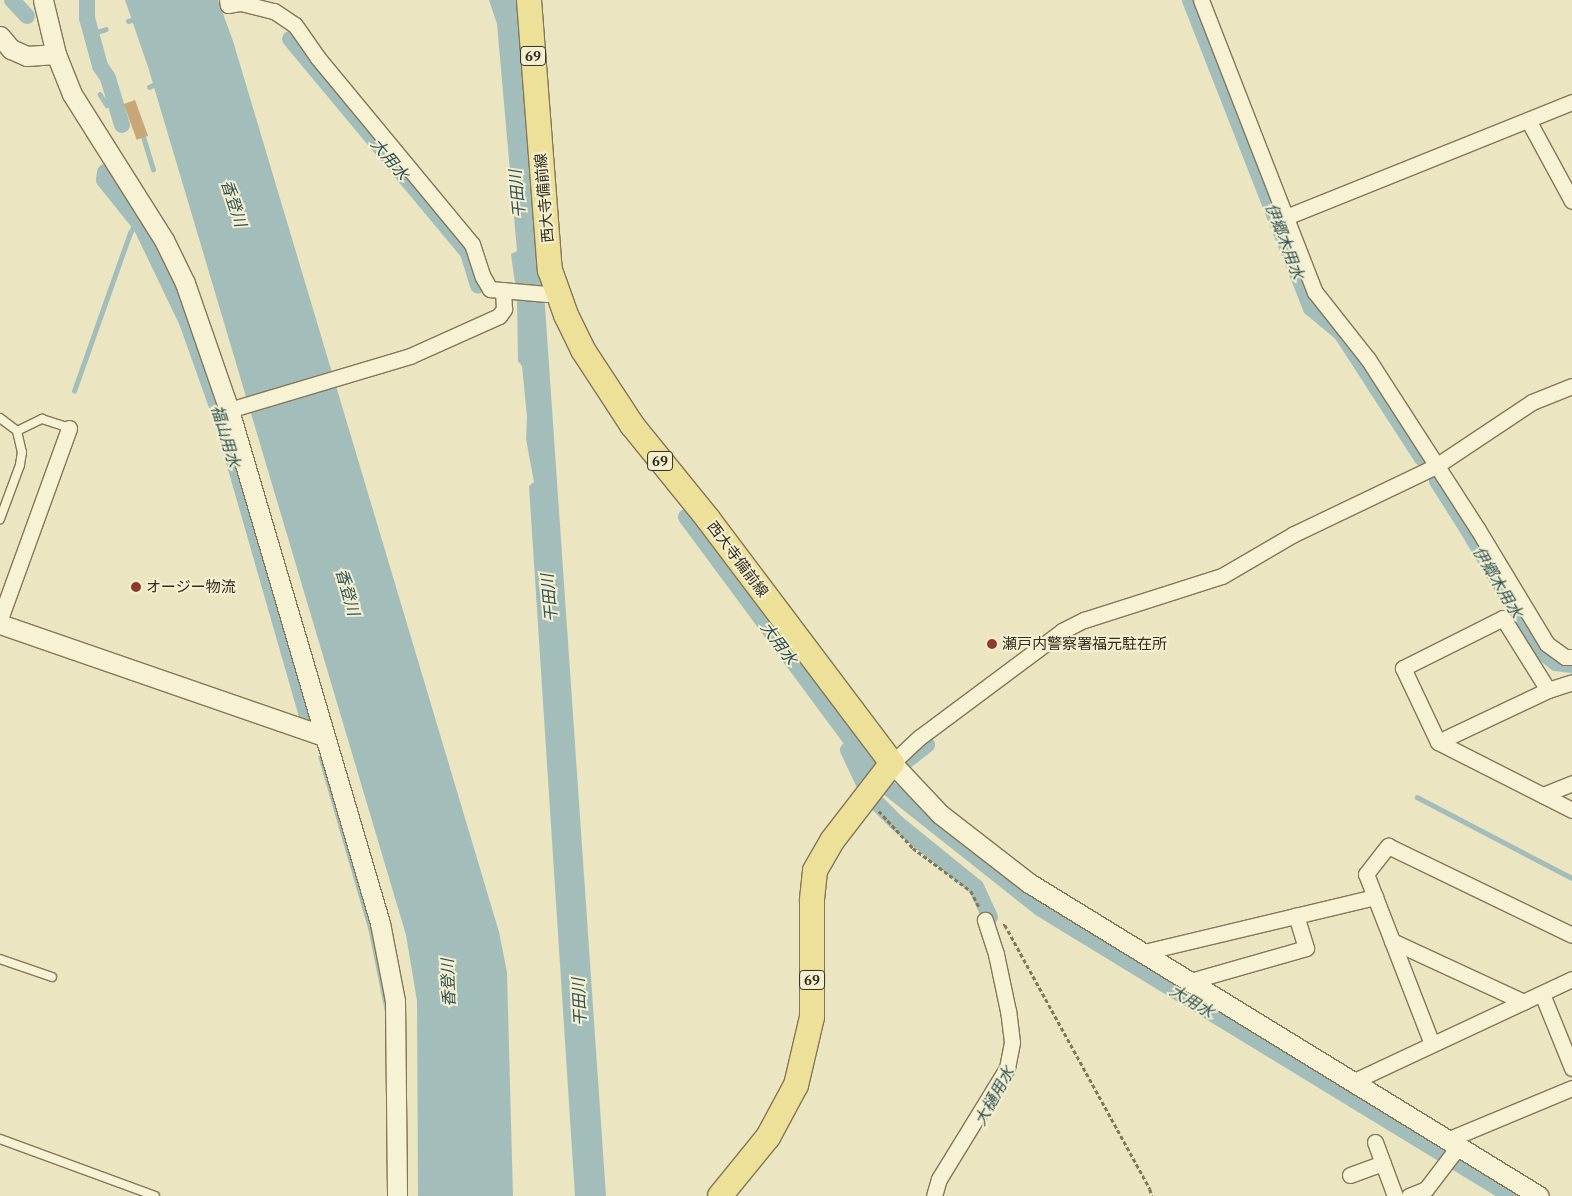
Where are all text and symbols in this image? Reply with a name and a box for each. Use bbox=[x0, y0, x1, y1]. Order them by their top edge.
road number: 69 bbox=[519, 44, 547, 68]
water label: 大用水 bbox=[367, 134, 413, 184]
street label: 西大寺備前線 bbox=[531, 152, 557, 244]
water label: 干田川 bbox=[505, 169, 529, 219]
water label: 香登川 bbox=[217, 177, 251, 229]
water label: 伊郷木用水 bbox=[1262, 200, 1308, 282]
water label: 福山用水 bbox=[207, 403, 245, 469]
road number: 69 bbox=[646, 450, 674, 472]
street label: 西大寺備前線 bbox=[704, 518, 772, 600]
water label: 伊郷木用水 bbox=[1469, 543, 1527, 621]
water label: 香登川 bbox=[332, 566, 364, 618]
water label: 干田川 bbox=[537, 573, 561, 623]
place label: オージー物流 bbox=[146, 578, 236, 596]
marker: オージー物流 bbox=[130, 581, 142, 593]
water label: 大用水 bbox=[757, 618, 801, 668]
place label: 瀬戸内警察署福元駐在所 bbox=[1002, 635, 1167, 653]
marker: 瀬戸内警察署福元駐在所 bbox=[986, 638, 998, 650]
water label: 香登川 bbox=[438, 959, 458, 1007]
road number: 69 bbox=[798, 968, 826, 992]
water label: 干田川 bbox=[568, 978, 590, 1026]
water label: 大用水 bbox=[1166, 980, 1218, 1022]
water label: 大樋用水 bbox=[970, 1063, 1018, 1129]

